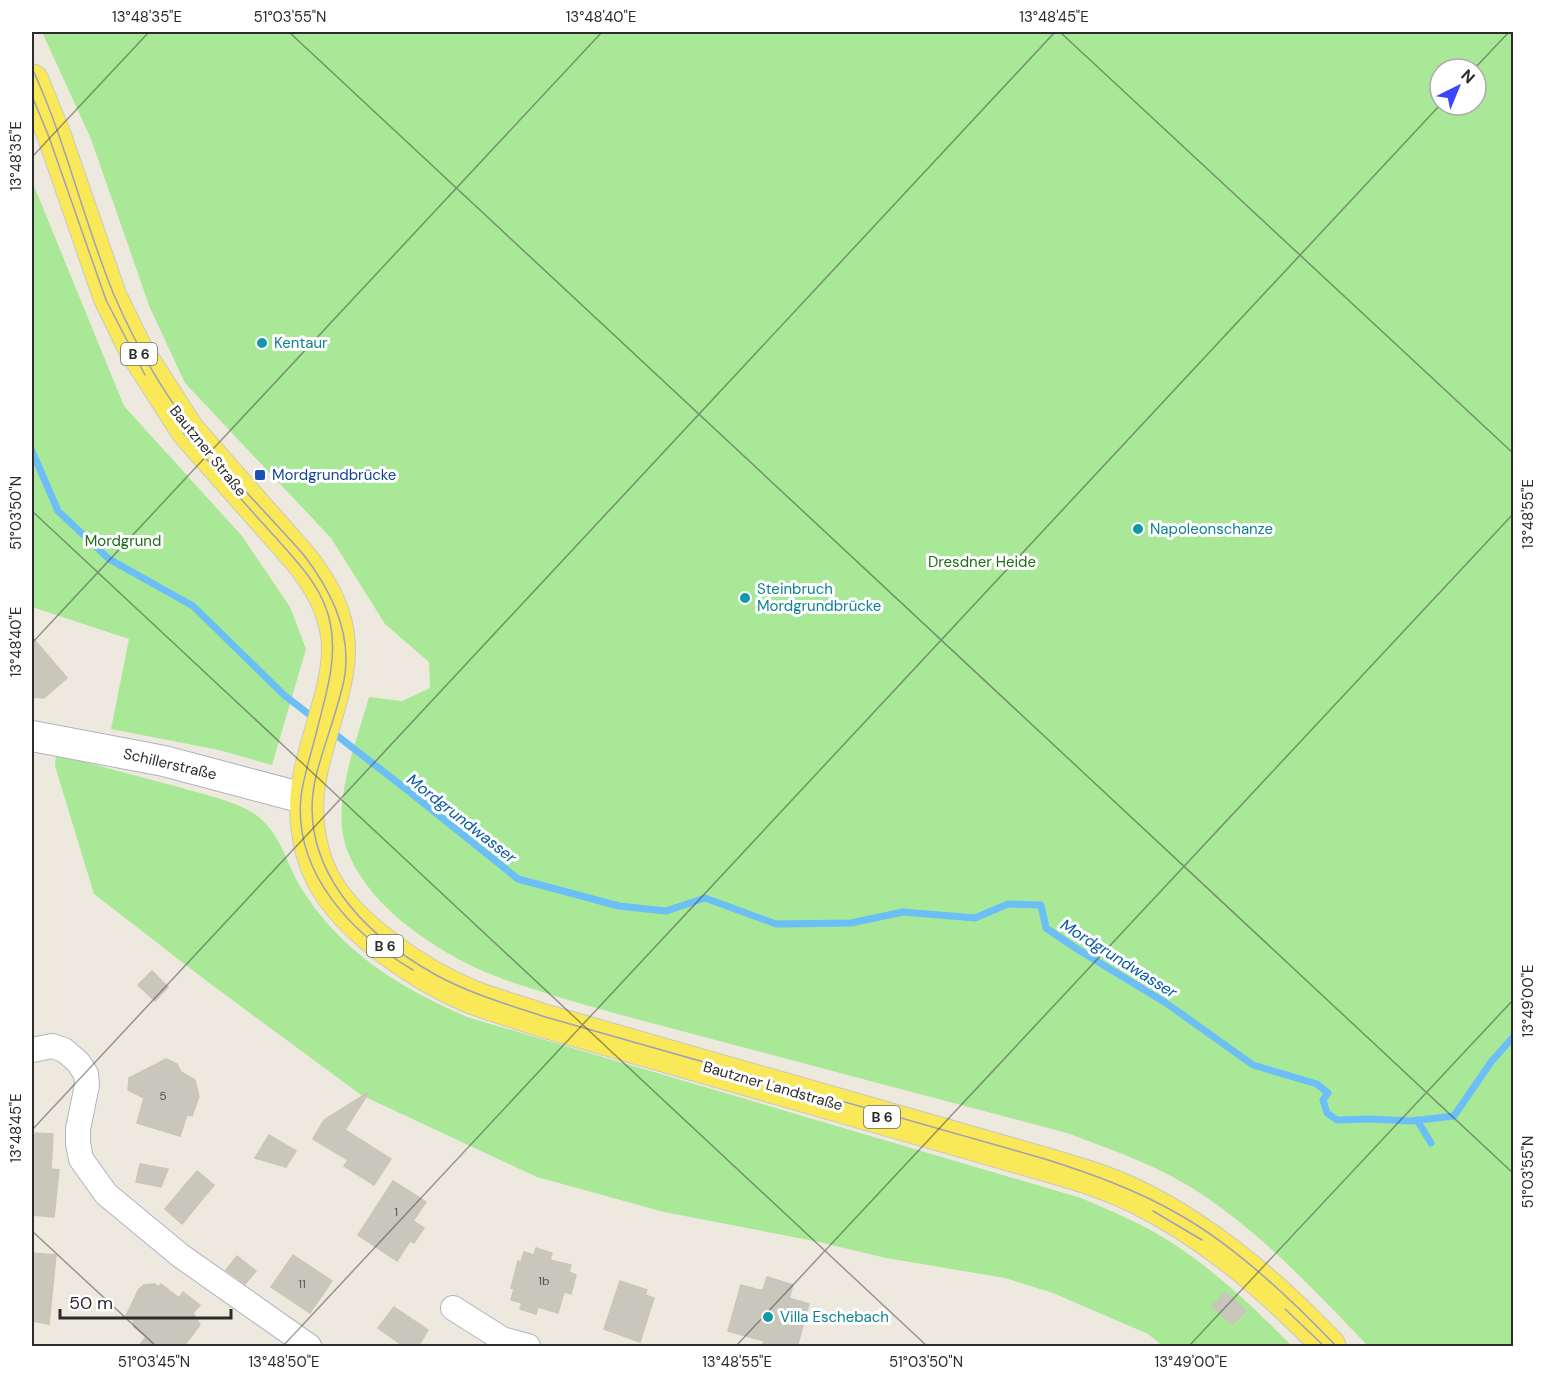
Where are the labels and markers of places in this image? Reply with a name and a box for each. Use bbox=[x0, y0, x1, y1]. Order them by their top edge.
place label: Kentaur bbox=[274, 333, 328, 353]
marker: Kentaur bbox=[255, 336, 269, 350]
place label: Mordgrundbrücke bbox=[272, 465, 396, 485]
marker: Mordgrundbrücke bbox=[253, 468, 267, 482]
place label: Napoleonschanze bbox=[1150, 519, 1273, 539]
marker: Napoleonschanze bbox=[1131, 522, 1145, 536]
place label: Steinbruch Mordgrundbrücke bbox=[757, 579, 881, 616]
marker: Steinbruch Mordgrundbrücke bbox=[738, 591, 752, 605]
place label: Villa Eschebach bbox=[780, 1307, 889, 1327]
marker: Villa Eschebach bbox=[761, 1310, 775, 1324]

